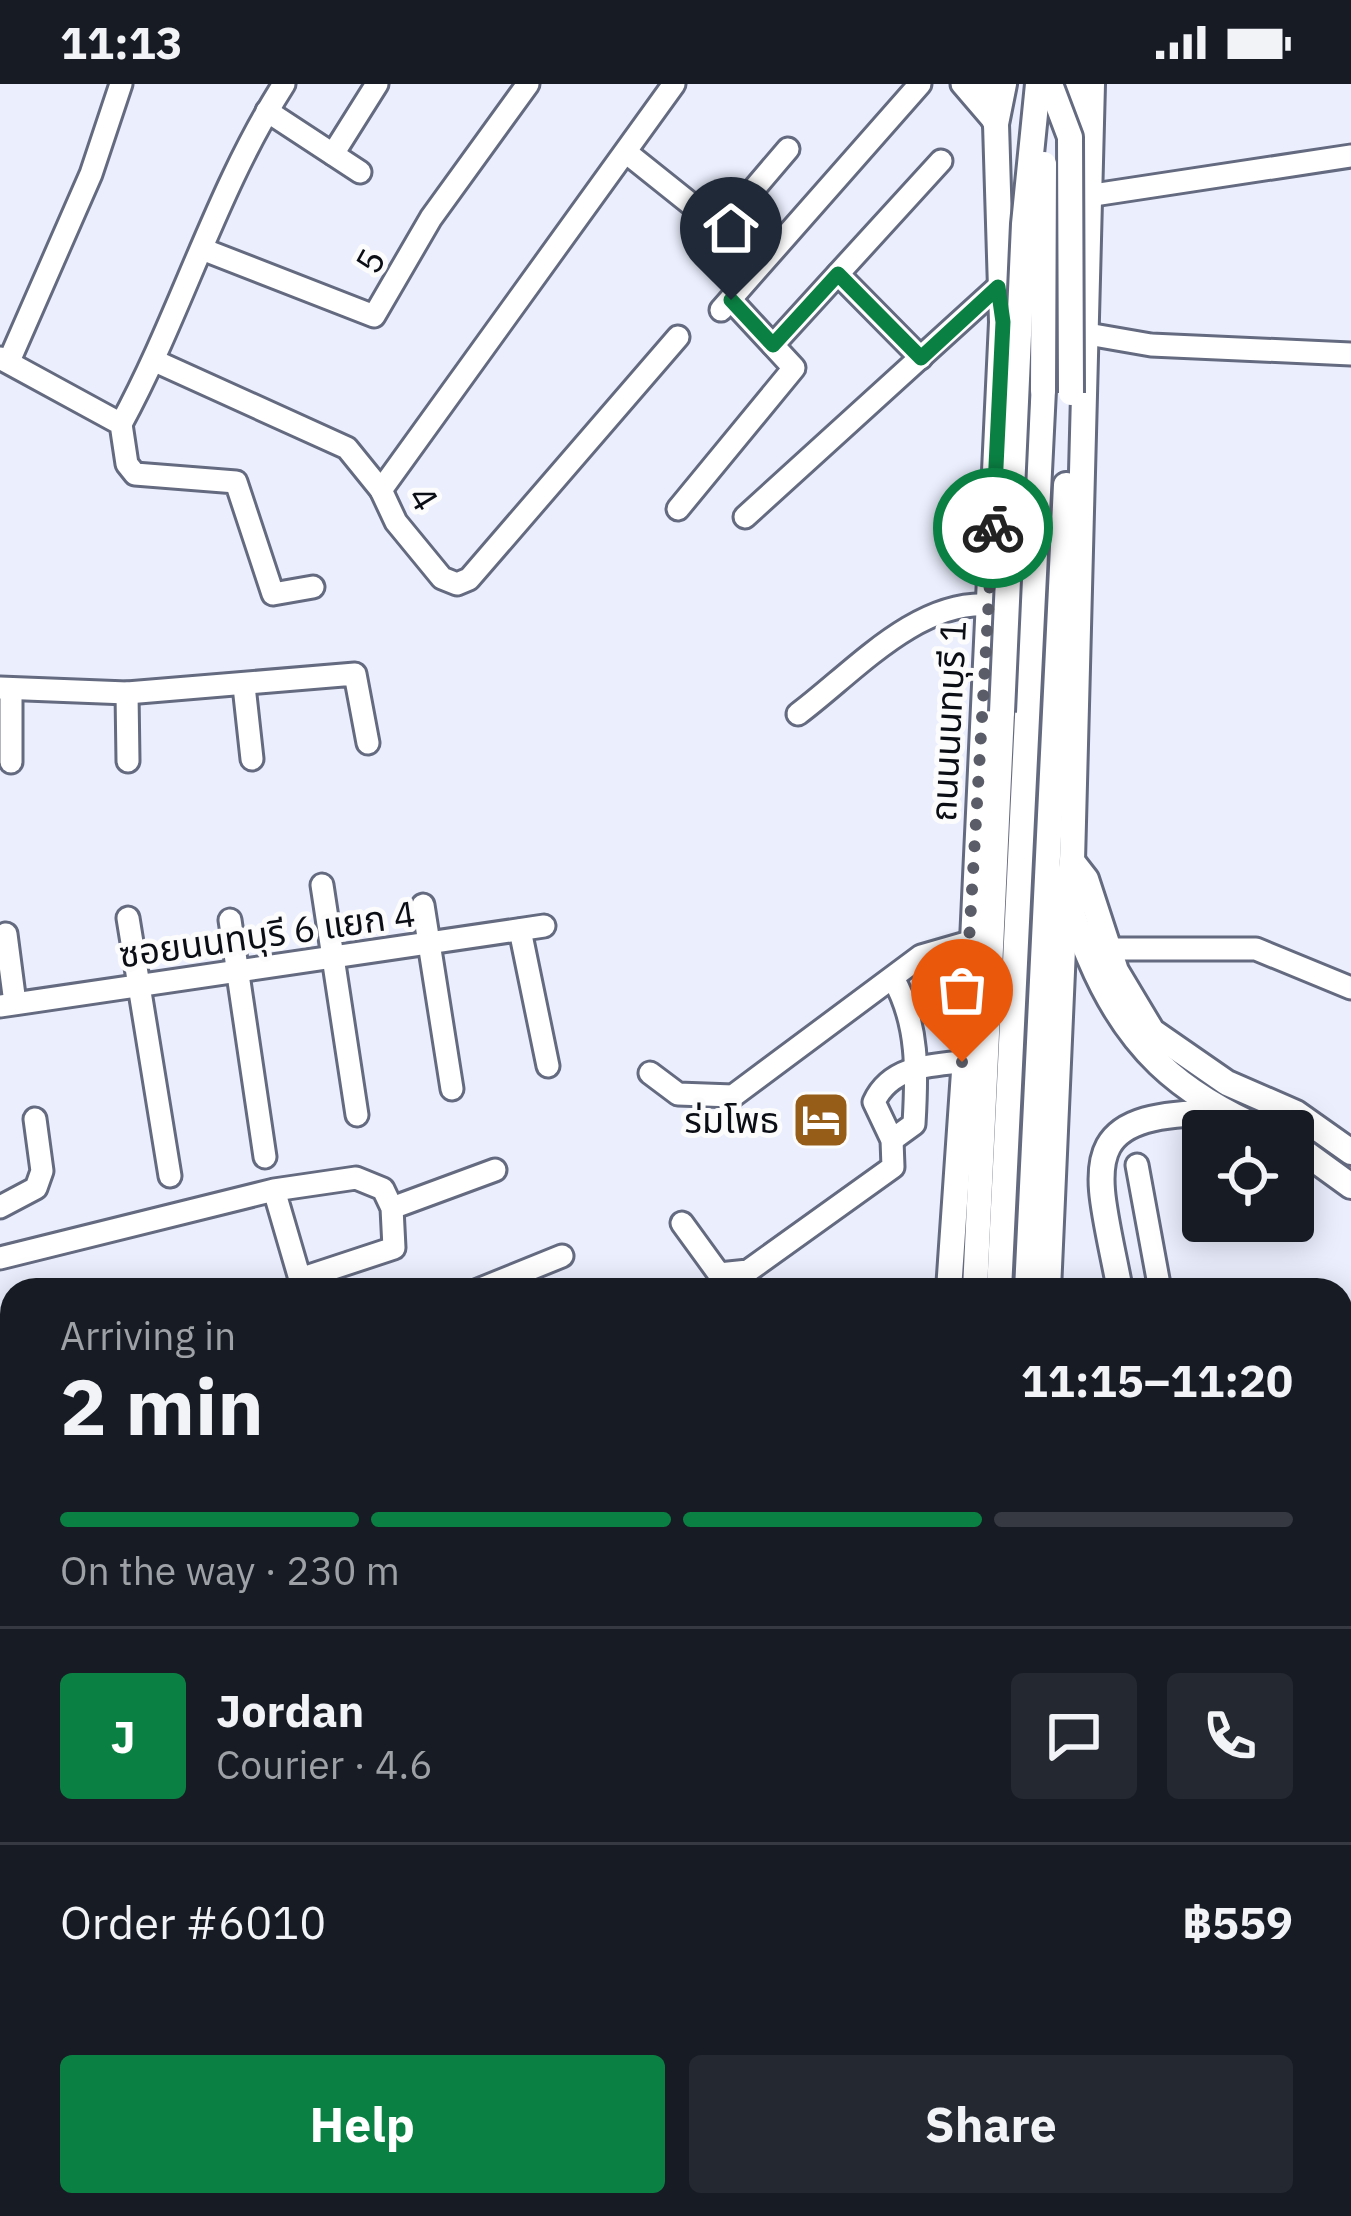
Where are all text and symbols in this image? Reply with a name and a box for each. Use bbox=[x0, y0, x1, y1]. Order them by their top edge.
text: 11:13 bbox=[60, 13, 183, 71]
pin bbox=[680, 177, 782, 300]
icon: home bbox=[698, 195, 764, 261]
street label: 5 bbox=[344, 240, 395, 282]
courier bbox=[933, 468, 1053, 588]
street label: 4 bbox=[399, 476, 450, 519]
icon: bike bbox=[960, 495, 1026, 561]
street label: ถนนนนทบุรี 1 bbox=[919, 619, 976, 823]
street label: ซอยนนทบุรี 6 แยก 4 bbox=[116, 889, 418, 978]
pin bbox=[911, 939, 1013, 1062]
icon: bag bbox=[929, 957, 995, 1023]
hotel icon: ร่มโพธ bbox=[790, 1089, 852, 1151]
place label: ร่มโพธ bbox=[684, 1096, 779, 1143]
map controls bbox=[1182, 1110, 1314, 1242]
button: locate bbox=[1182, 1110, 1314, 1242]
text: Arriving in bbox=[60, 1310, 236, 1361]
text: 11:15–11:20 bbox=[1021, 1351, 1293, 1409]
text: 2 min bbox=[60, 1355, 264, 1456]
text: On the way · 230 m bbox=[60, 1545, 400, 1596]
button: chat bbox=[1011, 1673, 1137, 1799]
button: phone bbox=[1167, 1673, 1293, 1799]
text: Jordan bbox=[216, 1681, 364, 1739]
text: J bbox=[110, 1707, 136, 1765]
text: Courier · 4.6 bbox=[216, 1739, 433, 1790]
text: Order #6010 bbox=[60, 1893, 326, 1951]
text: ฿559 bbox=[1182, 1893, 1293, 1951]
button: Help bbox=[60, 2055, 665, 2193]
button: Share bbox=[689, 2055, 1293, 2193]

